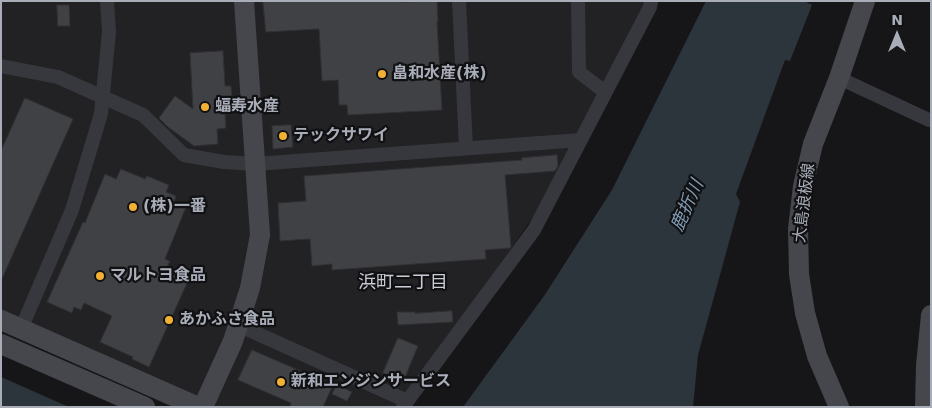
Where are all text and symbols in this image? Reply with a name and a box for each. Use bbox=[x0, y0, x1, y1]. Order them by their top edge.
north arrow bbox=[872, 10, 922, 60]
text: N bbox=[891, 12, 903, 28]
place label: 畠和水産(株) bbox=[392, 64, 487, 84]
marker: 畠和水産(株) bbox=[376, 68, 388, 80]
place label: 蝠寿水産 bbox=[215, 97, 279, 117]
marker: 蝠寿水産 bbox=[199, 101, 211, 113]
place label: テックサワイ bbox=[293, 126, 389, 146]
marker: テックサワイ bbox=[277, 130, 289, 142]
street label: 大島浪板線 bbox=[791, 162, 819, 244]
water label: 鹿折川 bbox=[667, 177, 709, 235]
place label: (株)一番 bbox=[143, 197, 206, 217]
marker: (株)一番 bbox=[127, 201, 139, 213]
place label: マルトヨ食品 bbox=[110, 266, 206, 286]
marker: マルトヨ食品 bbox=[94, 270, 106, 282]
district label: 浜町二丁目 bbox=[358, 272, 448, 294]
place label: あかふさ食品 bbox=[179, 310, 275, 330]
marker: あかふさ食品 bbox=[163, 314, 175, 326]
place label: 新和エンジンサービス bbox=[291, 372, 451, 392]
marker: 新和エンジンサービス bbox=[275, 376, 287, 388]

